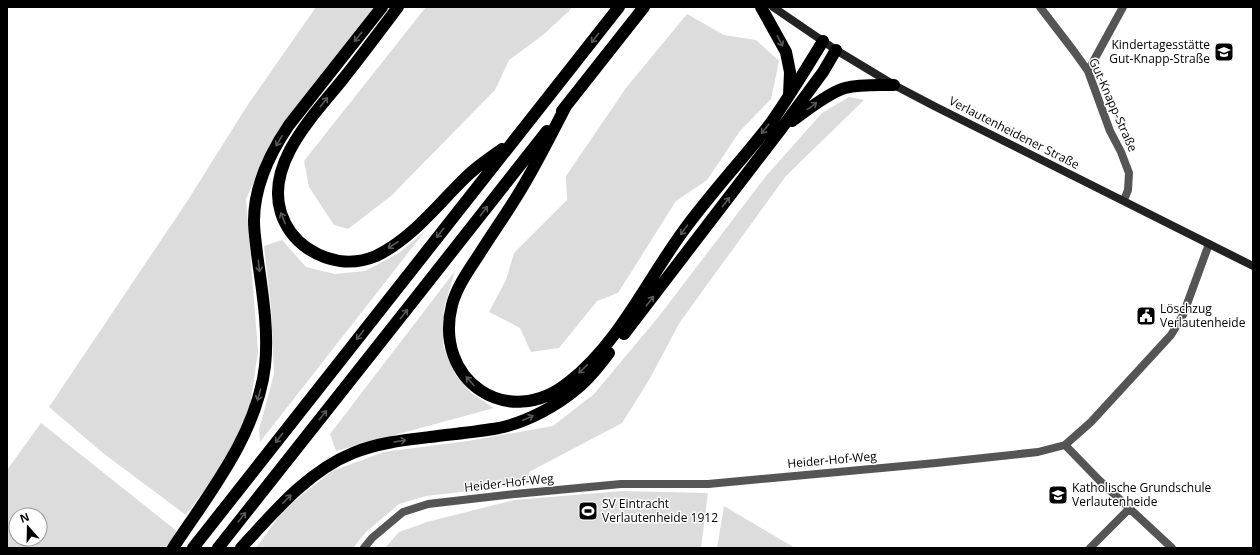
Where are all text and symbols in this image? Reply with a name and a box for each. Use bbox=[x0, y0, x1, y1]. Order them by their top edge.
one-way arrow bbox=[353, 32, 362, 43]
one-way arrow bbox=[591, 32, 599, 43]
one-way arrow bbox=[777, 35, 784, 47]
place label: Kindertagesstätte Gut-Knapp-Straße bbox=[1109, 36, 1210, 67]
school or university icon: Kindertagesstätte Gut-Knapp-Straße bbox=[1213, 41, 1235, 63]
street label: Gut-Knapp-Straße bbox=[1085, 55, 1142, 155]
street label: Verlautenheidener Straße bbox=[946, 92, 1083, 173]
one-way arrow bbox=[319, 97, 328, 108]
one-way arrow bbox=[807, 102, 818, 110]
one-way arrow bbox=[761, 123, 770, 134]
one-way arrow bbox=[275, 135, 283, 147]
one-way arrow bbox=[721, 197, 730, 208]
one-way arrow bbox=[480, 206, 488, 217]
one-way arrow bbox=[279, 213, 287, 225]
one-way arrow bbox=[680, 224, 688, 235]
one-way arrow bbox=[436, 228, 445, 239]
one-way arrow bbox=[387, 242, 399, 250]
one-way arrow bbox=[255, 259, 263, 272]
one-way arrow bbox=[646, 295, 654, 306]
place label: Löschzug Verlautenheide bbox=[1160, 300, 1246, 331]
public building icon: Löschzug Verlautenheide bbox=[1135, 305, 1157, 327]
one-way arrow bbox=[400, 308, 408, 319]
one-way arrow bbox=[355, 330, 364, 341]
one-way arrow bbox=[578, 364, 588, 374]
one-way arrow bbox=[465, 376, 474, 386]
one-way arrow bbox=[255, 388, 262, 401]
one-way arrow bbox=[319, 410, 328, 421]
one-way arrow bbox=[521, 414, 533, 421]
one-way arrow bbox=[275, 432, 284, 443]
one-way arrow bbox=[393, 437, 406, 445]
street label: Heider-Hof-Weg bbox=[787, 447, 878, 472]
street label: Heider-Hof-Weg bbox=[463, 469, 555, 496]
place label: Katholische Grundschule Verlautenheide bbox=[1072, 479, 1212, 510]
school or university icon: Katholische Grundschule Verlautenheide bbox=[1047, 484, 1069, 506]
one-way arrow bbox=[282, 494, 292, 504]
place label: SV Eintracht Verlautenheide 1912 bbox=[602, 495, 718, 526]
sports icon: SV Eintracht Verlautenheide 1912 bbox=[577, 500, 599, 522]
north arrow bbox=[8, 507, 48, 547]
text: N bbox=[18, 509, 31, 526]
one-way arrow bbox=[238, 512, 247, 523]

